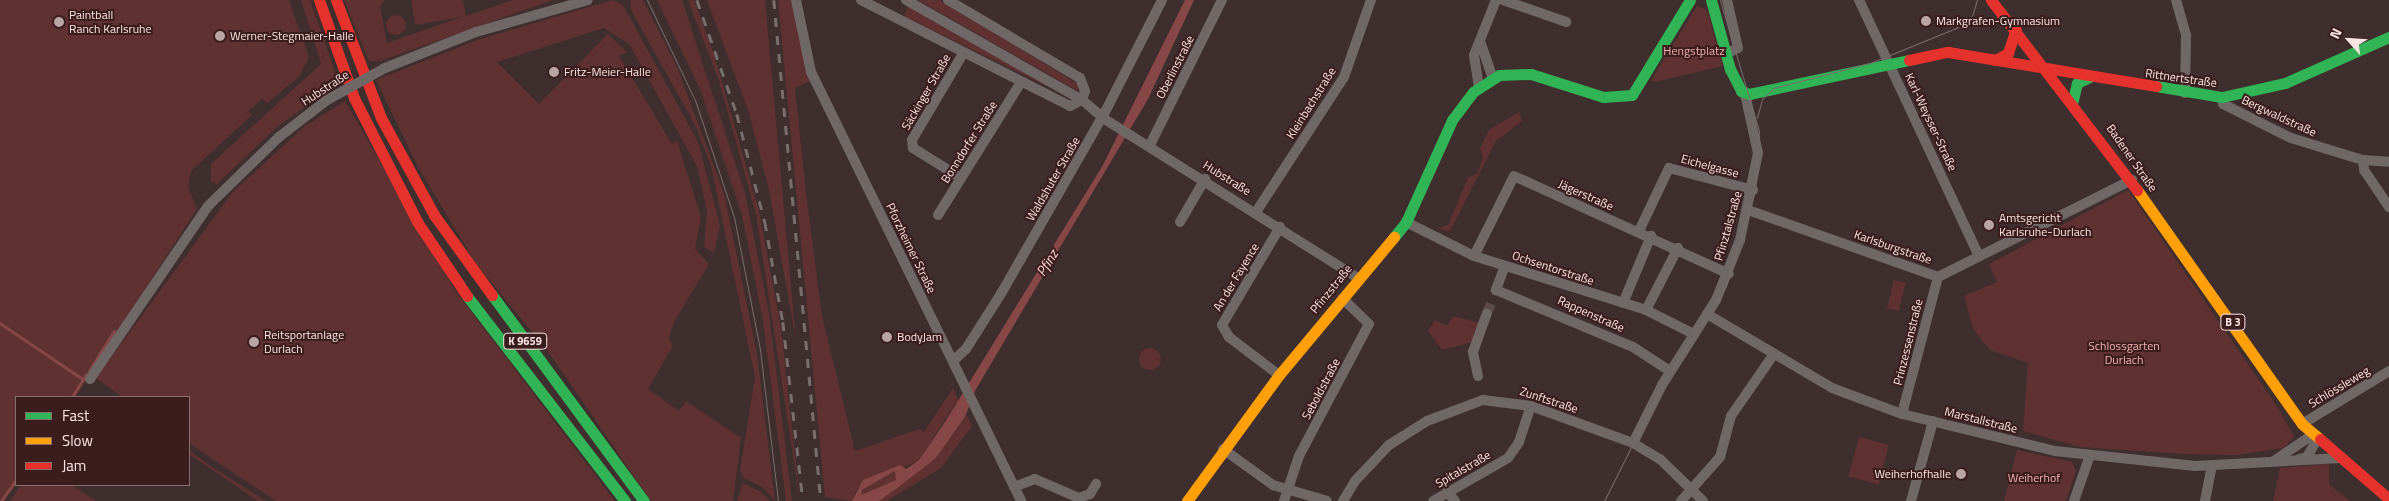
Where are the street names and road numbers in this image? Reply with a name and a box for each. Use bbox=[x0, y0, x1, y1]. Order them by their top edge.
street label: Oberlinstraße bbox=[1153, 33, 1197, 101]
street label: Säckinger Straße bbox=[898, 51, 954, 133]
street label: Kleinbachstraße bbox=[1283, 65, 1339, 141]
street label: Rittnertstraße bbox=[2144, 66, 2218, 90]
street label: Hubstraße bbox=[299, 67, 351, 109]
street label: Karl-Weysser-Straße bbox=[1902, 71, 1960, 173]
street label: Bergwaldstraße bbox=[2239, 92, 2319, 140]
street label: Bonndorfer Straße bbox=[938, 98, 1000, 186]
street label: Badener Straße bbox=[2103, 122, 2161, 194]
street label: Waldshuter Straße bbox=[1023, 134, 1083, 224]
street label: Eichelgasse bbox=[1680, 151, 1740, 181]
street label: Hubstraße bbox=[1200, 158, 1254, 198]
street label: Jägerstraße bbox=[1556, 176, 1616, 214]
street label: Pfinztalstraße bbox=[1711, 190, 1745, 262]
street label: Pforzheimer Straße bbox=[883, 201, 939, 295]
street label: Karlsburgstraße bbox=[1852, 227, 1934, 267]
street label: An der Fayence bbox=[1210, 240, 1262, 314]
street label: Ochsentorstraße bbox=[1510, 248, 1596, 288]
street label: Pfinzstraße bbox=[1307, 262, 1355, 316]
street label: Rappenstraße bbox=[1555, 293, 1627, 335]
street label: Prinzessenstraße bbox=[1890, 297, 1926, 387]
road number: B 3 bbox=[2219, 314, 2247, 331]
road number: K 9659 bbox=[502, 332, 548, 350]
street label: Seboldstraße bbox=[1299, 356, 1343, 422]
street label: Schlössleweg bbox=[2306, 363, 2372, 411]
street label: Zunftstraße bbox=[1518, 384, 1580, 416]
street label: Marstallstraße bbox=[1943, 404, 2019, 436]
street label: Spitalstraße bbox=[1433, 447, 1493, 491]

